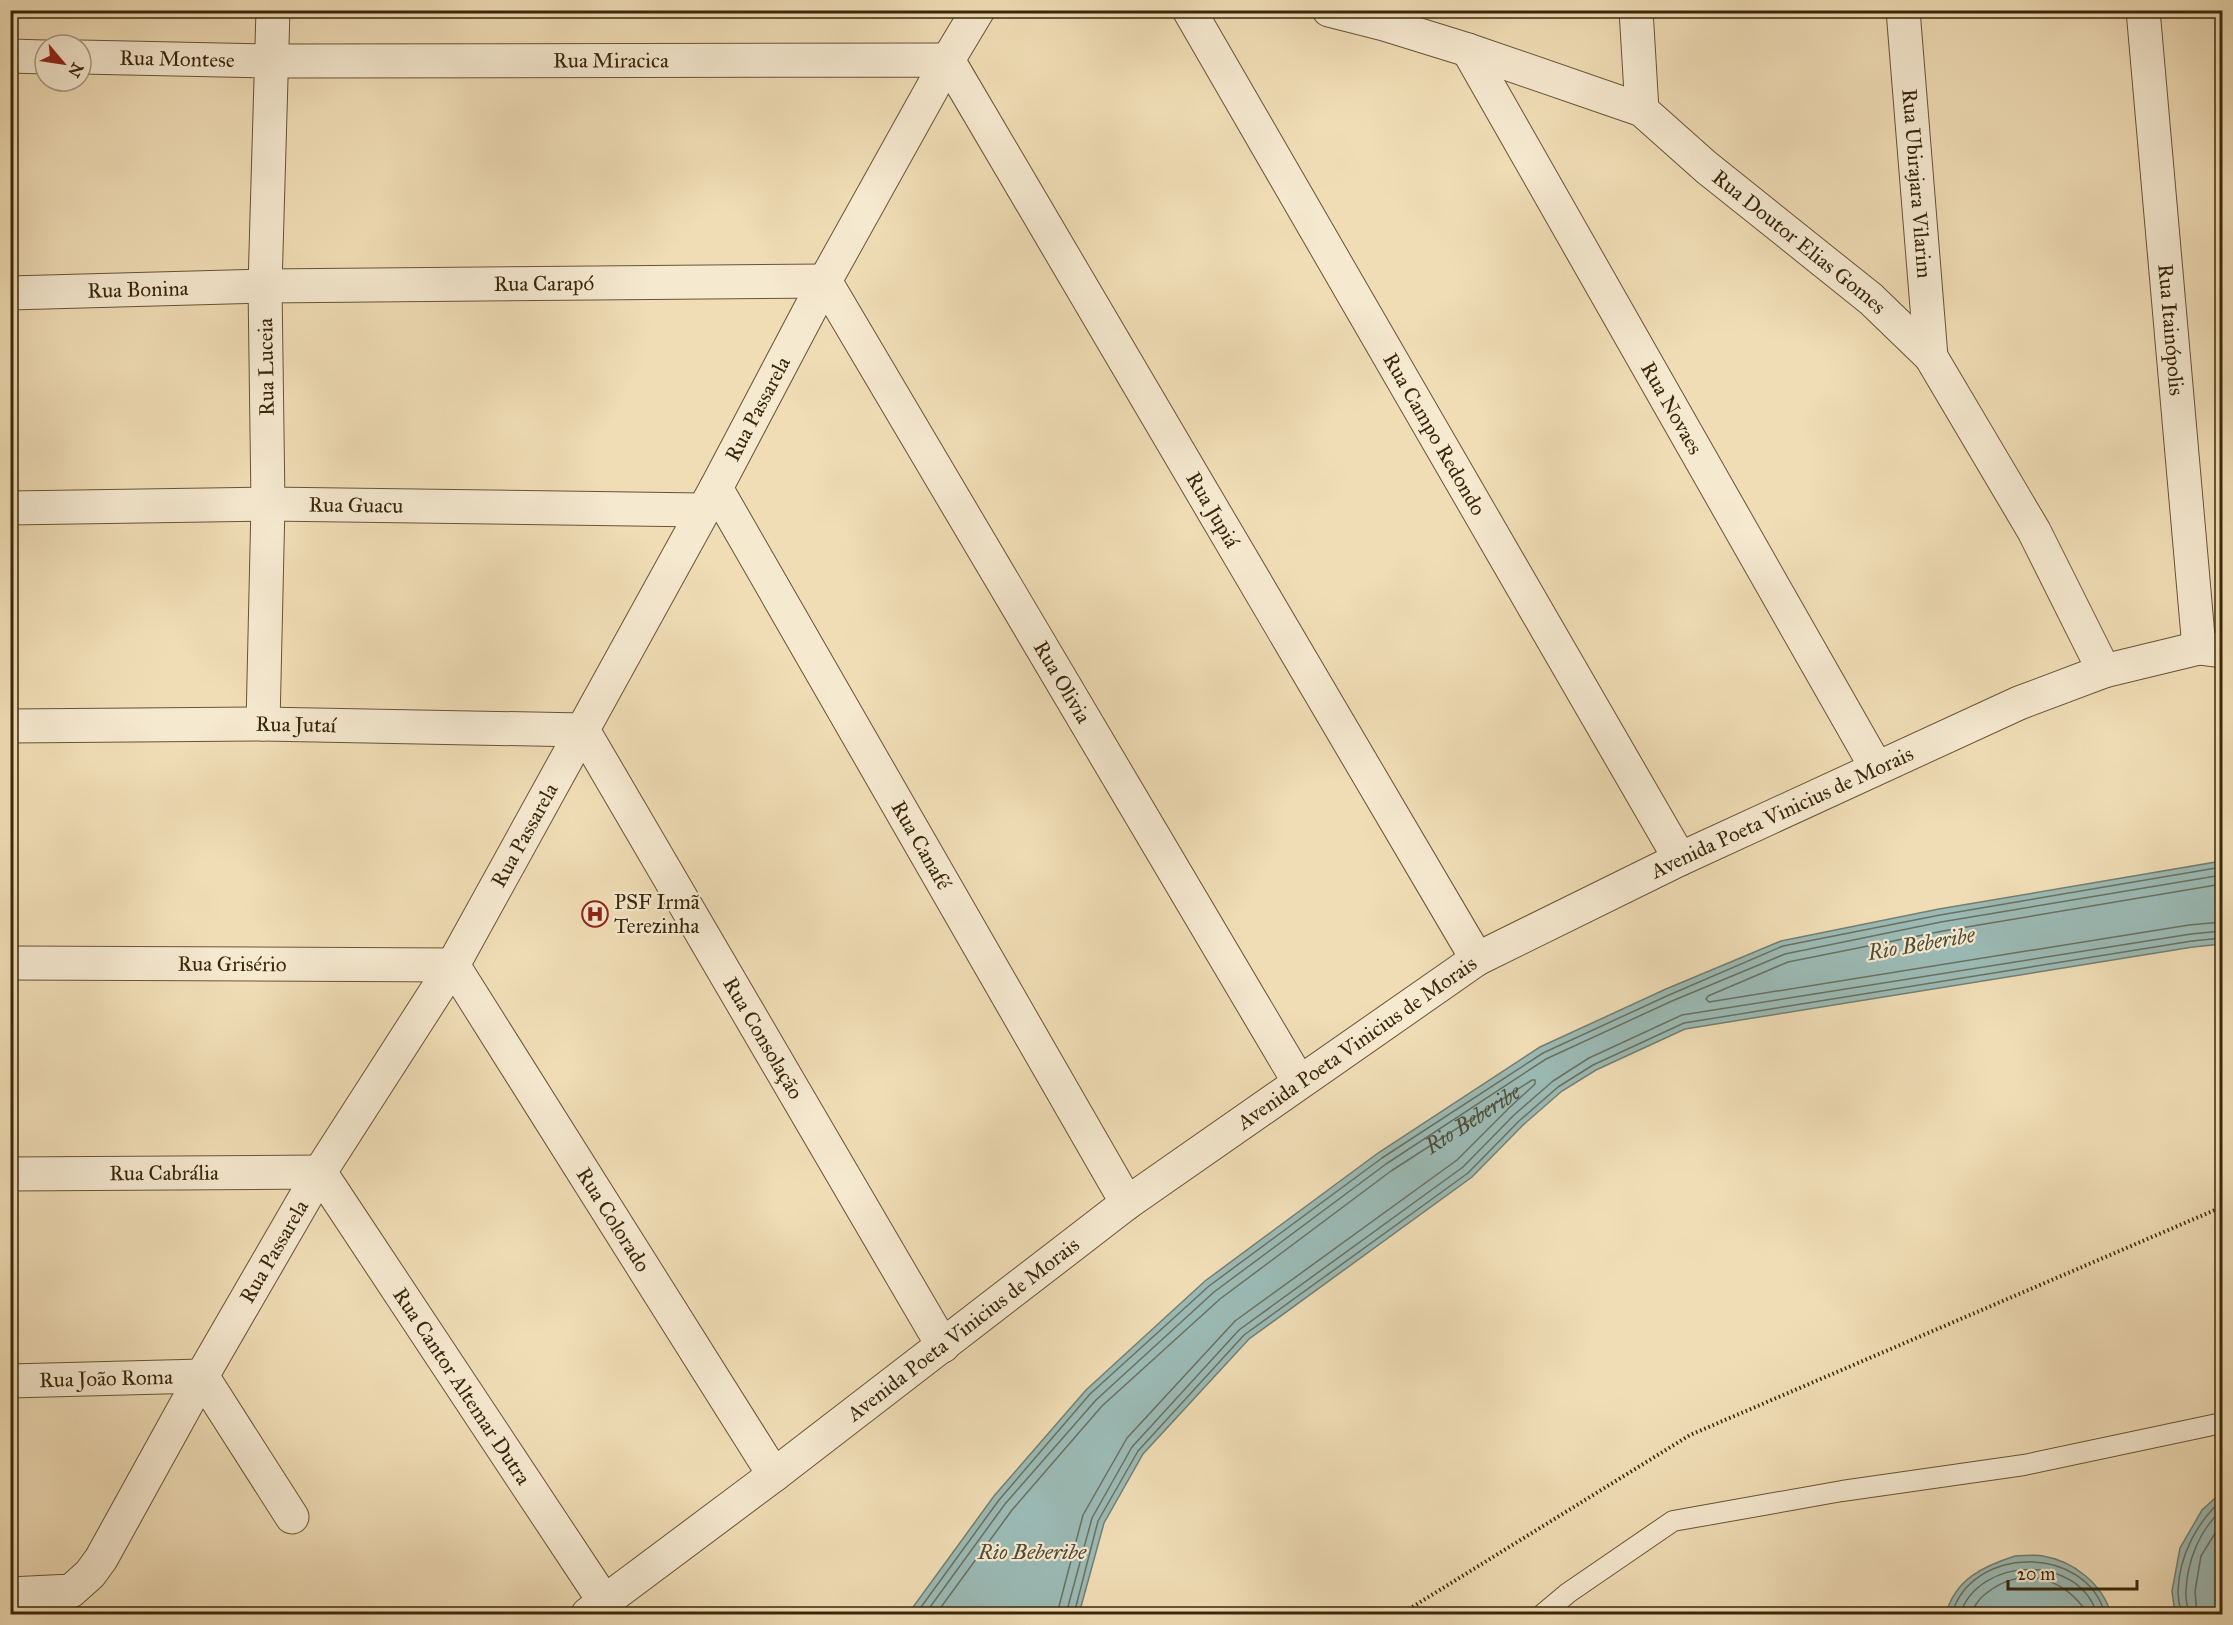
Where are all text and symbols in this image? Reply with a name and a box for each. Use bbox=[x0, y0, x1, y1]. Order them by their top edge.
north arrow bbox=[33, 33, 93, 93]
street label: Rua Montese bbox=[119, 45, 235, 73]
street label: Rua Miracica bbox=[553, 47, 669, 74]
text: N bbox=[64, 59, 87, 81]
street label: Rua Ubirajara Vilarim bbox=[1896, 88, 1938, 280]
street label: Rua Doutor Elias Gomes bbox=[1707, 164, 1892, 320]
street label: Rua Itainópolis bbox=[2152, 263, 2190, 397]
street label: Rua Carapó bbox=[494, 270, 594, 297]
street label: Rua Bonina bbox=[87, 275, 189, 304]
street label: Rua Luceia bbox=[252, 318, 280, 416]
street label: Rua Campo Redondo bbox=[1377, 348, 1492, 520]
street label: Rua Passarela bbox=[719, 352, 796, 466]
street label: Rua Novaes bbox=[1635, 357, 1708, 459]
street label: Rua Jupiá bbox=[1180, 467, 1245, 553]
street label: Rua Guacu bbox=[308, 492, 403, 519]
street label: Rua Olivia bbox=[1028, 636, 1097, 728]
street label: Rua Jutaí bbox=[255, 711, 338, 738]
street label: Avenida Poeta Vinicius de Morais bbox=[1646, 740, 1917, 885]
street label: Rua Passarela bbox=[485, 779, 564, 892]
street label: Rua Canafé bbox=[886, 796, 957, 895]
place label: PSF Irmã Terezinha bbox=[614, 889, 700, 939]
hospital icon: PSF Irmã Terezinha bbox=[580, 899, 610, 929]
water label: Rio Beberibe bbox=[1864, 921, 1978, 966]
street label: Avenida Poeta Vinicius de Morais bbox=[1231, 950, 1482, 1136]
street label: Rua Grisério bbox=[177, 951, 287, 977]
street label: Rua Consolação bbox=[717, 972, 809, 1104]
water label: Rio Beberibe bbox=[1419, 1078, 1526, 1160]
street label: Rua Cabrália bbox=[109, 1160, 219, 1186]
street label: Rua Colorado bbox=[571, 1163, 656, 1277]
street label: Rua Passarela bbox=[234, 1195, 314, 1308]
street label: Avenida Poeta Vinicius de Morais bbox=[841, 1232, 1084, 1428]
street label: Rua Cantor Altemar Dutra bbox=[387, 1283, 537, 1490]
street label: Rua João Roma bbox=[39, 1364, 173, 1393]
water label: Rio Beberibe bbox=[977, 1538, 1087, 1565]
scale bar bbox=[2008, 1553, 2137, 1591]
text: 20 m bbox=[2017, 1563, 2055, 1585]

